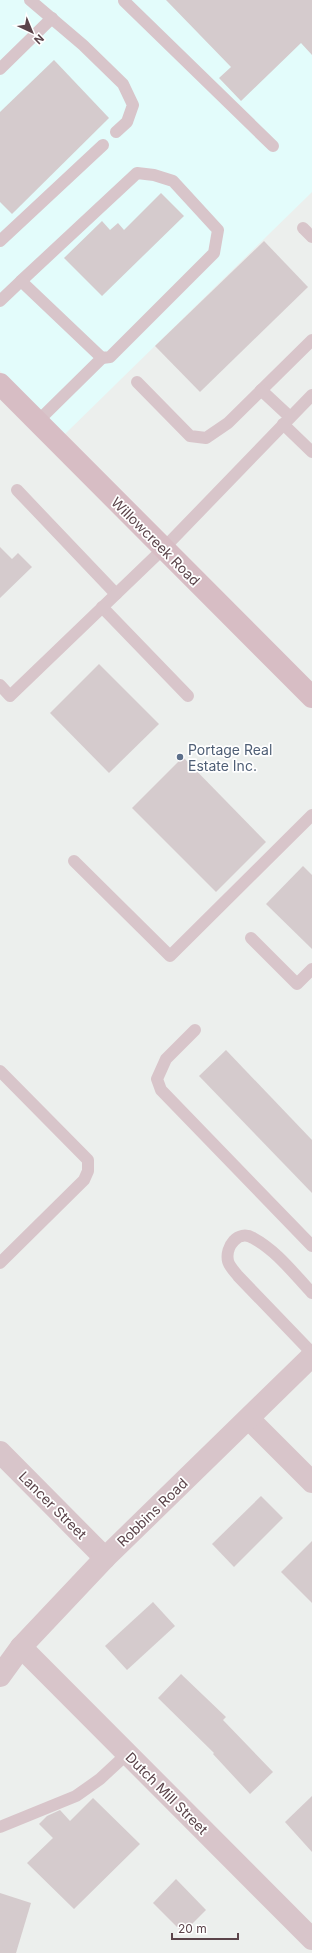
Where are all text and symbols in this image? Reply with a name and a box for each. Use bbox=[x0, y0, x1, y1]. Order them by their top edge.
north arrow bbox=[12, 12, 52, 52]
text: N bbox=[31, 31, 47, 47]
street label: Willowcreek Road bbox=[108, 493, 204, 589]
place label: Portage Real Estate Inc. bbox=[188, 741, 272, 774]
marker: Portage Real Estate Inc. bbox=[175, 752, 185, 762]
street label: Lancer Street bbox=[16, 1468, 91, 1543]
street label: Robbins Road bbox=[113, 1474, 191, 1550]
street label: Dutch Mill Street bbox=[122, 1748, 212, 1838]
scale bar bbox=[172, 1915, 238, 1941]
text: 20 m bbox=[178, 1921, 207, 1936]

